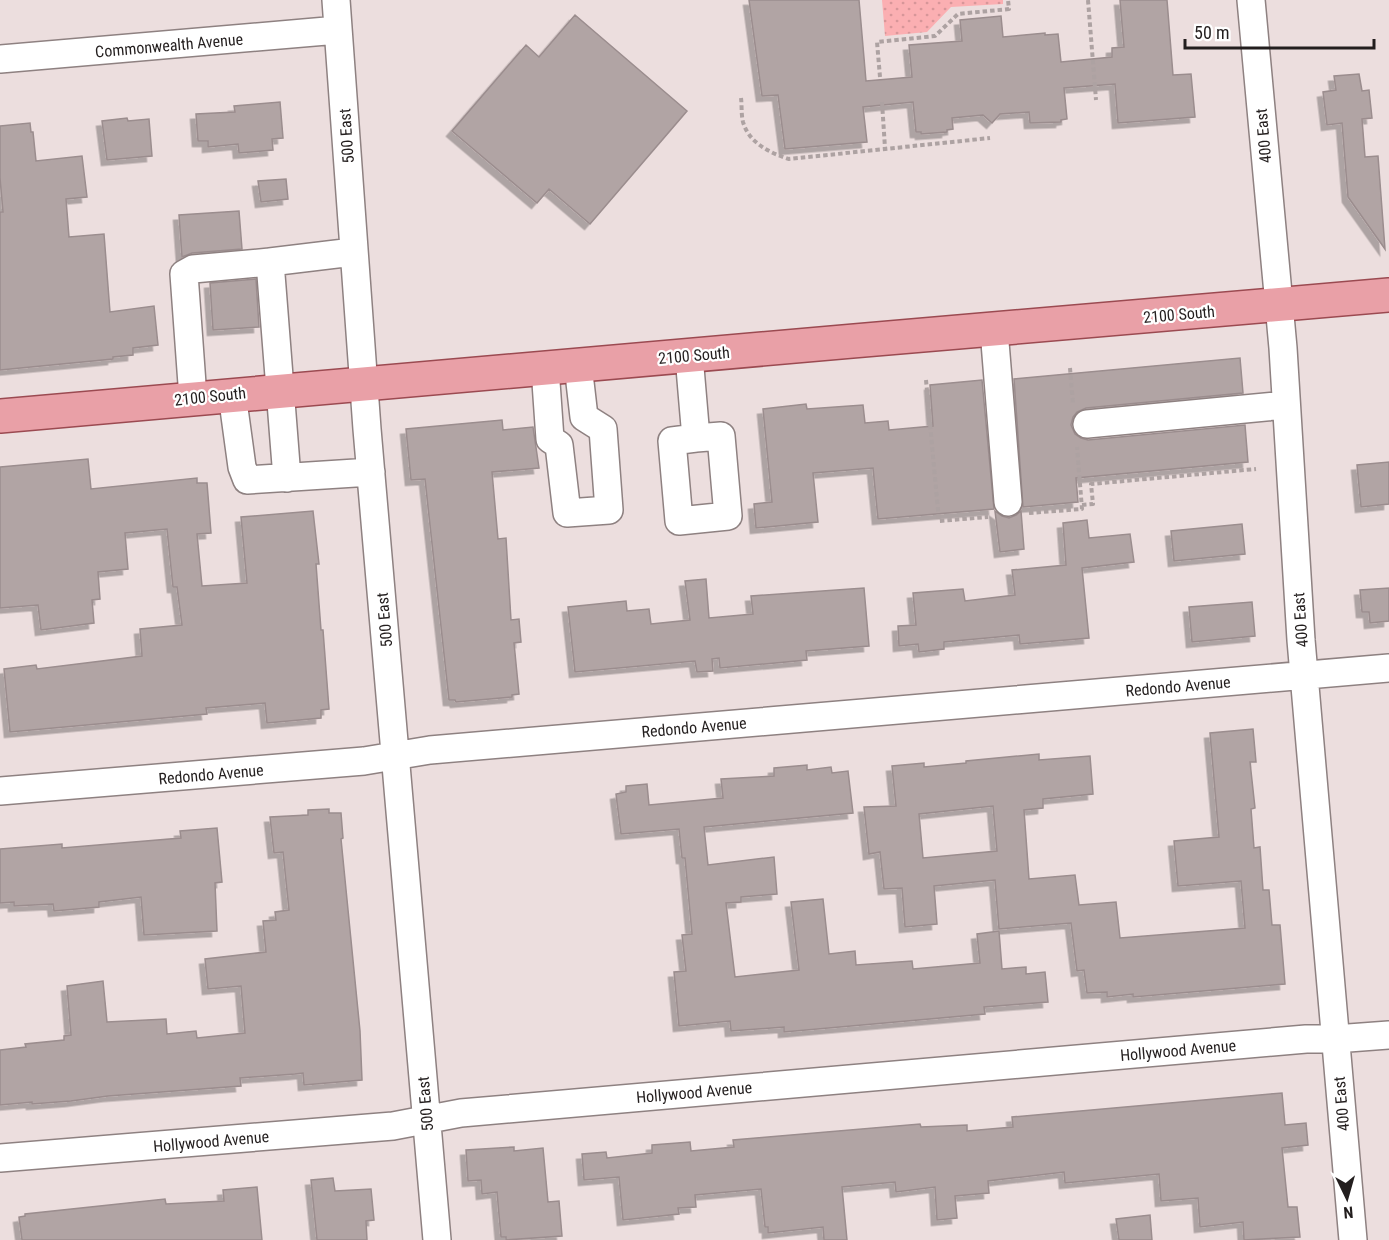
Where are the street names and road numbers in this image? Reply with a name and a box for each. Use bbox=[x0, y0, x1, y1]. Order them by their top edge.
street label: Commonwealth Avenue bbox=[94, 30, 244, 61]
street label: 400 East bbox=[1252, 107, 1275, 164]
street label: 500 East bbox=[335, 108, 358, 164]
street label: 2100 South bbox=[1142, 302, 1216, 327]
street label: 2100 South bbox=[657, 343, 731, 368]
street label: 2100 South bbox=[173, 383, 247, 410]
street label: 500 East bbox=[373, 591, 396, 648]
street label: 400 East bbox=[1289, 592, 1312, 648]
street label: Redondo Avenue bbox=[1125, 672, 1231, 701]
street label: Redondo Avenue bbox=[641, 713, 747, 742]
street label: Redondo Avenue bbox=[158, 760, 264, 789]
street label: Hollywood Avenue bbox=[1119, 1036, 1237, 1065]
street label: 500 East bbox=[414, 1075, 437, 1132]
street label: 400 East bbox=[1330, 1075, 1353, 1132]
street label: Hollywood Avenue bbox=[635, 1078, 753, 1107]
street label: Hollywood Avenue bbox=[152, 1127, 270, 1156]

